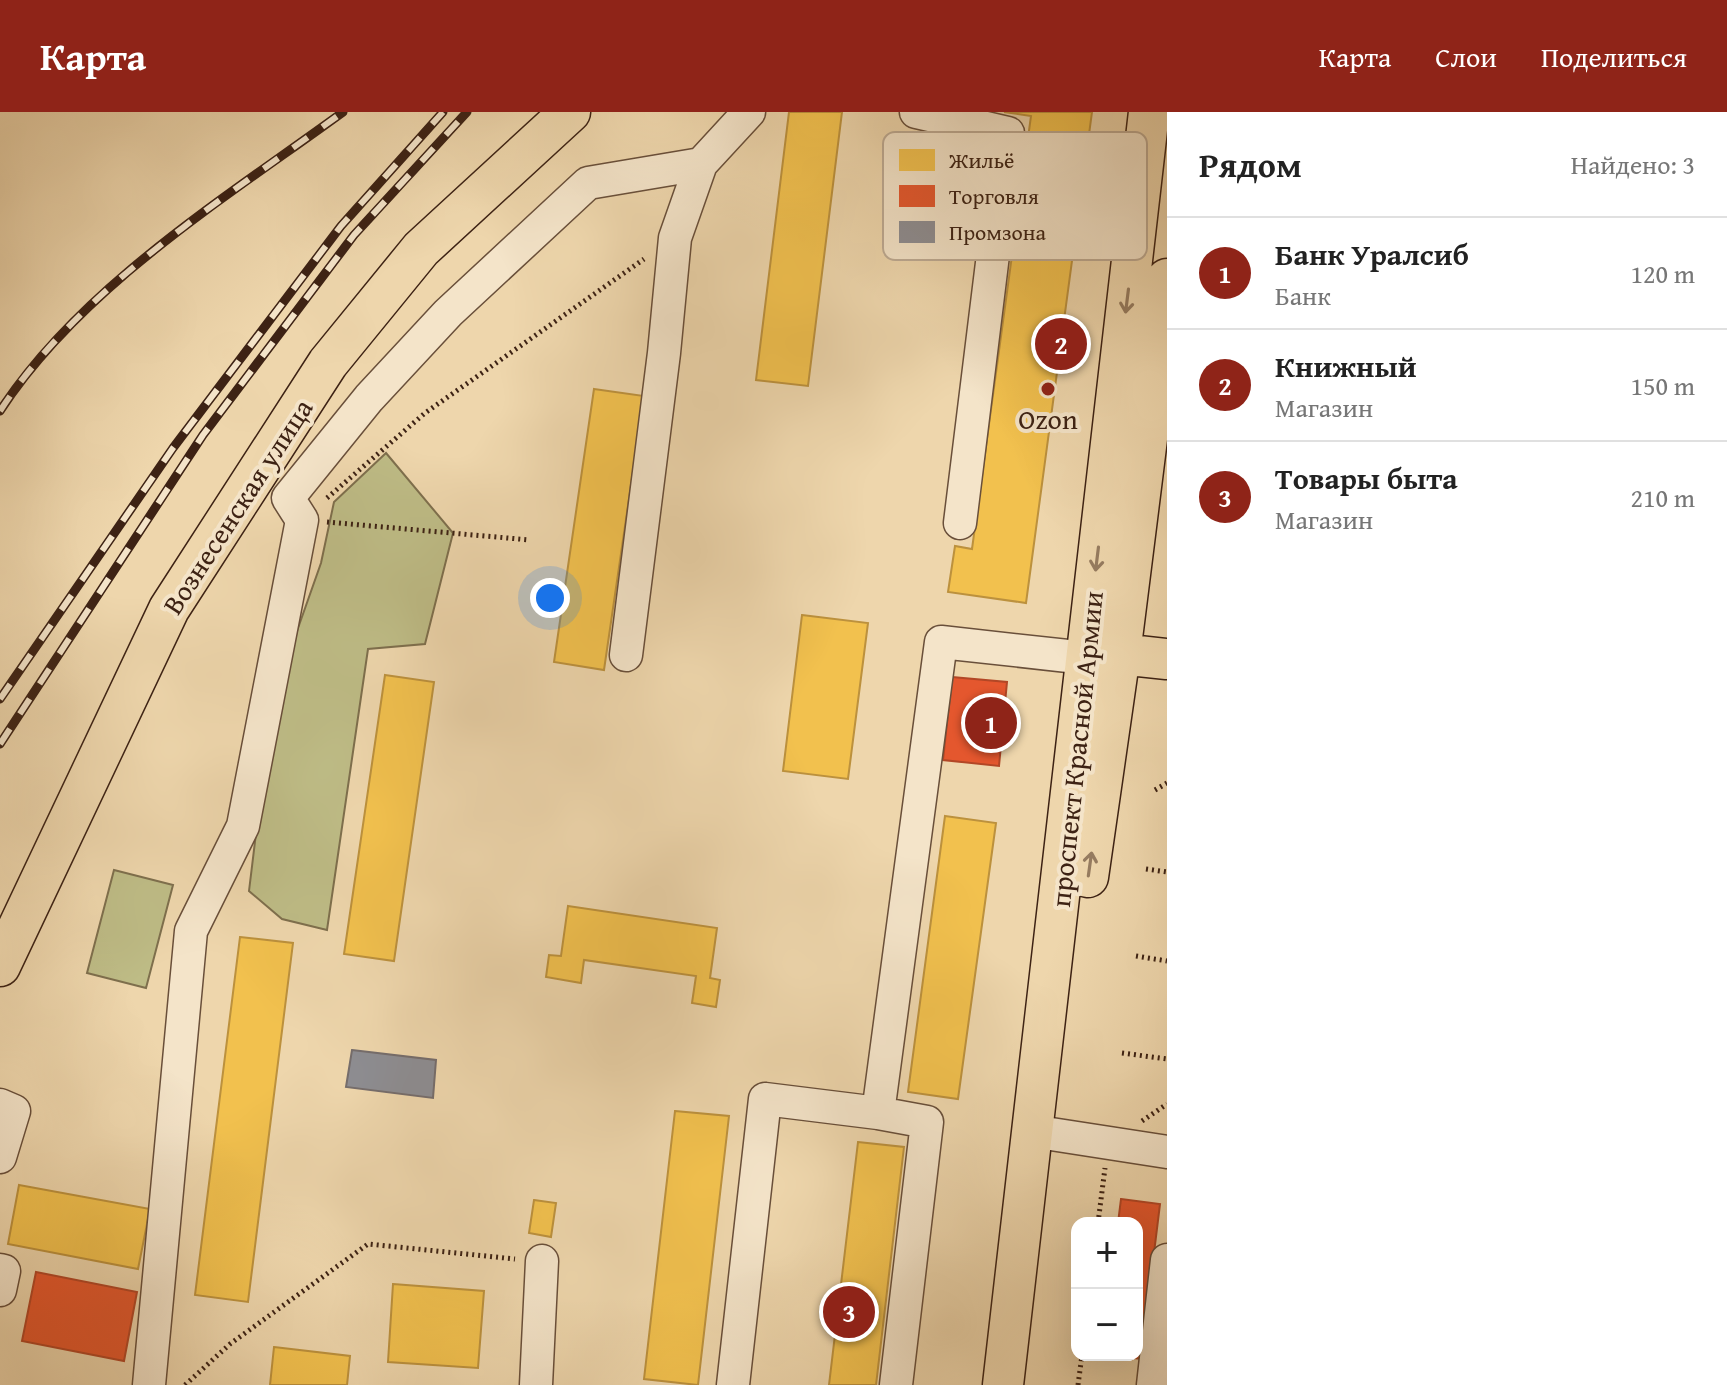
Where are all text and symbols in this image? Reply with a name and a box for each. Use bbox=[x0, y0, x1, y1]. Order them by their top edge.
text: Карта bbox=[40, 28, 146, 84]
text: Карта bbox=[1319, 36, 1391, 77]
text: Слои bbox=[1435, 36, 1497, 77]
text: Поделиться bbox=[1541, 36, 1687, 77]
legend bbox=[883, 132, 1147, 260]
text: Рядом bbox=[1199, 140, 1302, 189]
text: Жильё bbox=[948, 144, 1014, 176]
text: Найдено: 3 bbox=[1571, 145, 1695, 184]
text: Торговля bbox=[949, 180, 1039, 212]
text: Промзона bbox=[949, 216, 1047, 248]
text: Банк Уралсиб bbox=[1275, 232, 1469, 276]
text: 1 bbox=[1218, 254, 1232, 293]
text: 120 m bbox=[1630, 254, 1695, 293]
text: Банк bbox=[1275, 276, 1331, 315]
one-way arrow bbox=[1119, 288, 1134, 313]
pin: 2 bbox=[1035, 314, 1087, 374]
text: Книжный bbox=[1275, 344, 1417, 388]
text: 2 bbox=[1218, 366, 1232, 405]
text: 150 m bbox=[1630, 366, 1695, 405]
marker: Ozon bbox=[1039, 380, 1057, 398]
text: Магазин bbox=[1275, 388, 1373, 427]
street label: Вознесенская улица bbox=[152, 390, 323, 622]
place label: Ozon bbox=[1018, 398, 1078, 439]
text: Товары быта bbox=[1275, 456, 1458, 500]
text: 3 bbox=[1218, 478, 1232, 517]
text: 210 m bbox=[1630, 478, 1695, 517]
text: Магазин bbox=[1275, 500, 1373, 539]
one-way arrow bbox=[1090, 545, 1105, 572]
your location bbox=[530, 578, 570, 618]
street label: проспект Красной Армии bbox=[1039, 589, 1113, 909]
pin: 1 bbox=[965, 693, 1017, 753]
one-way arrow bbox=[1083, 851, 1098, 877]
map controls bbox=[1071, 1217, 1143, 1361]
button: + bbox=[1071, 1217, 1143, 1289]
pin: 3 bbox=[823, 1282, 875, 1342]
button: − bbox=[1071, 1289, 1143, 1361]

